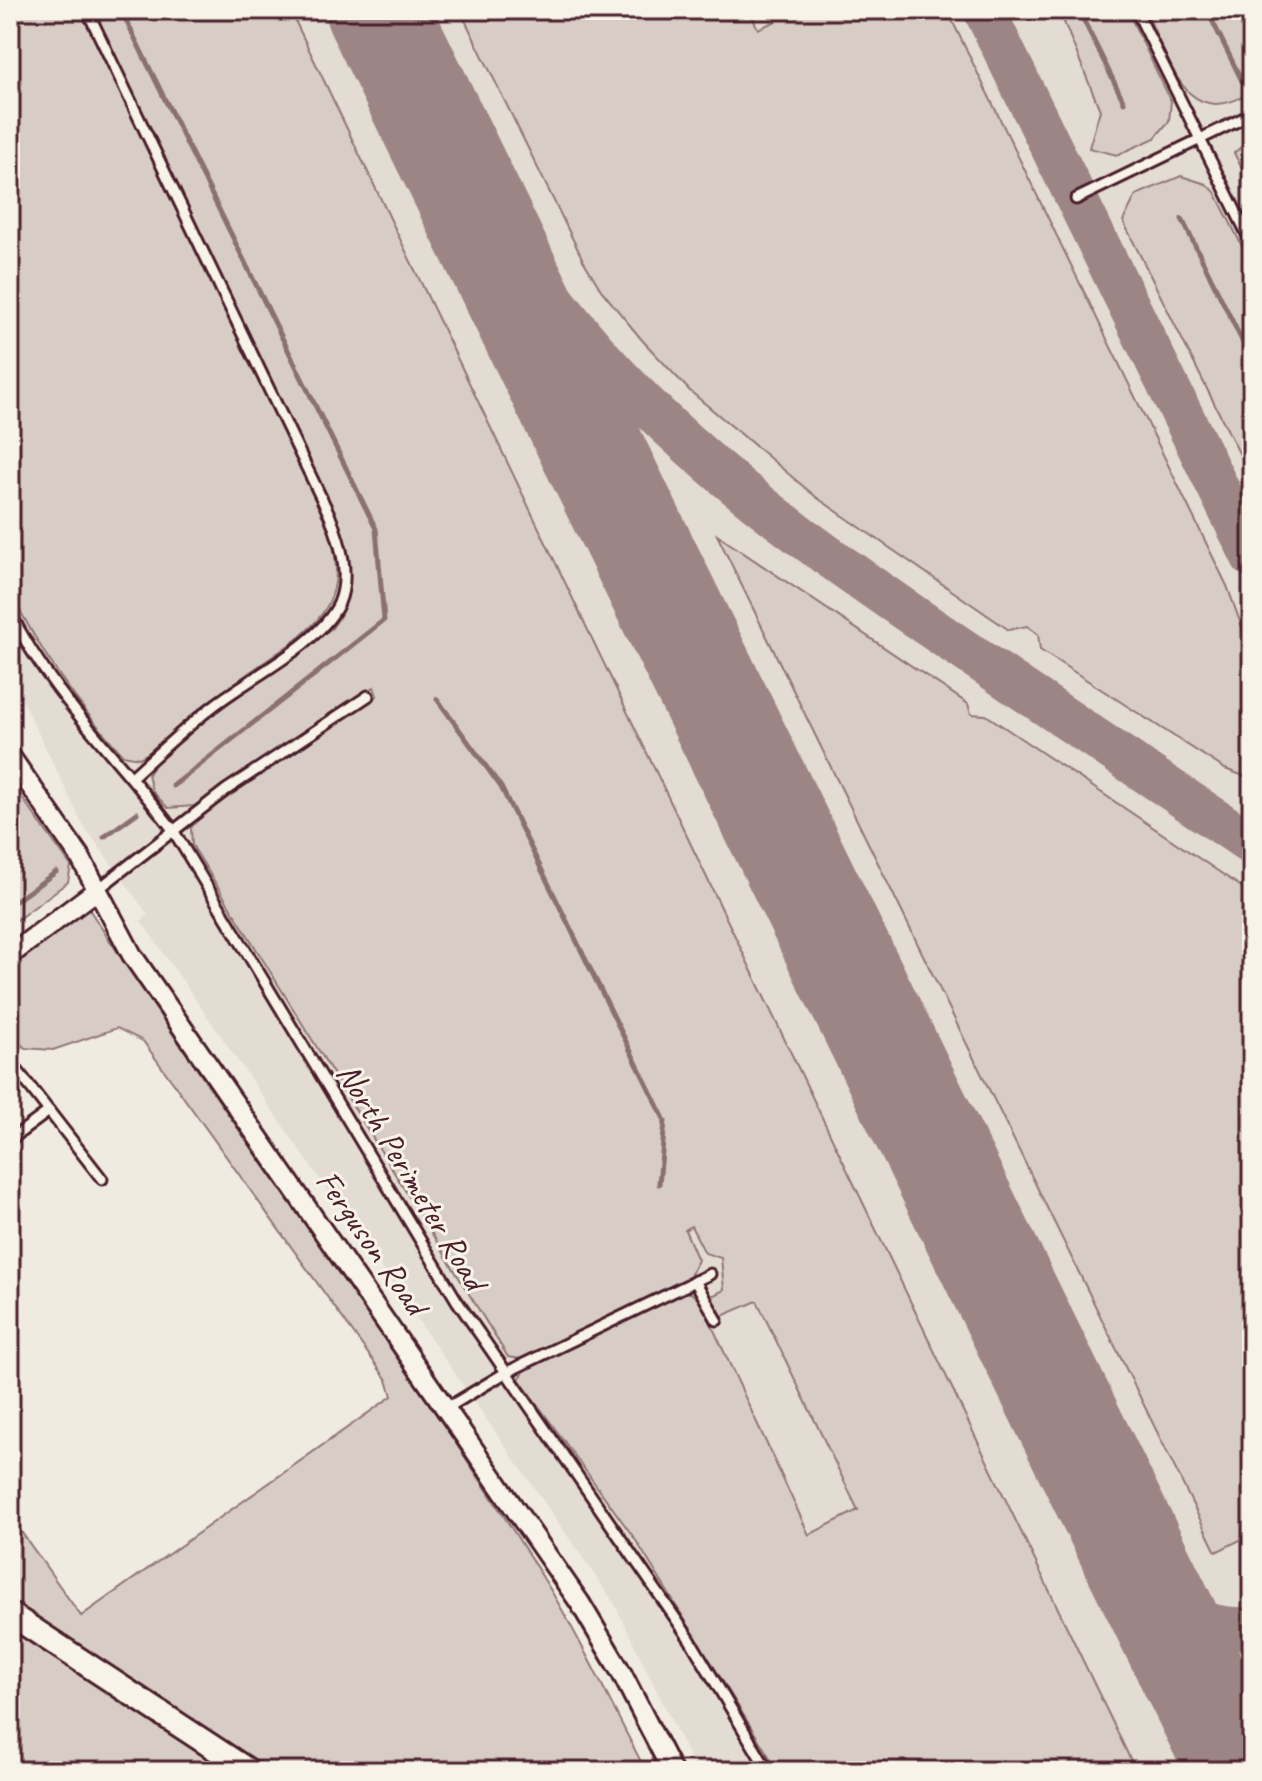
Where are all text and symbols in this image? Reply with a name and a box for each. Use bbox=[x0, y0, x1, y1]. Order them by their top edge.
street label: North Perimeter Road bbox=[327, 1055, 500, 1302]
street label: Ferguson Road bbox=[307, 1161, 441, 1327]

